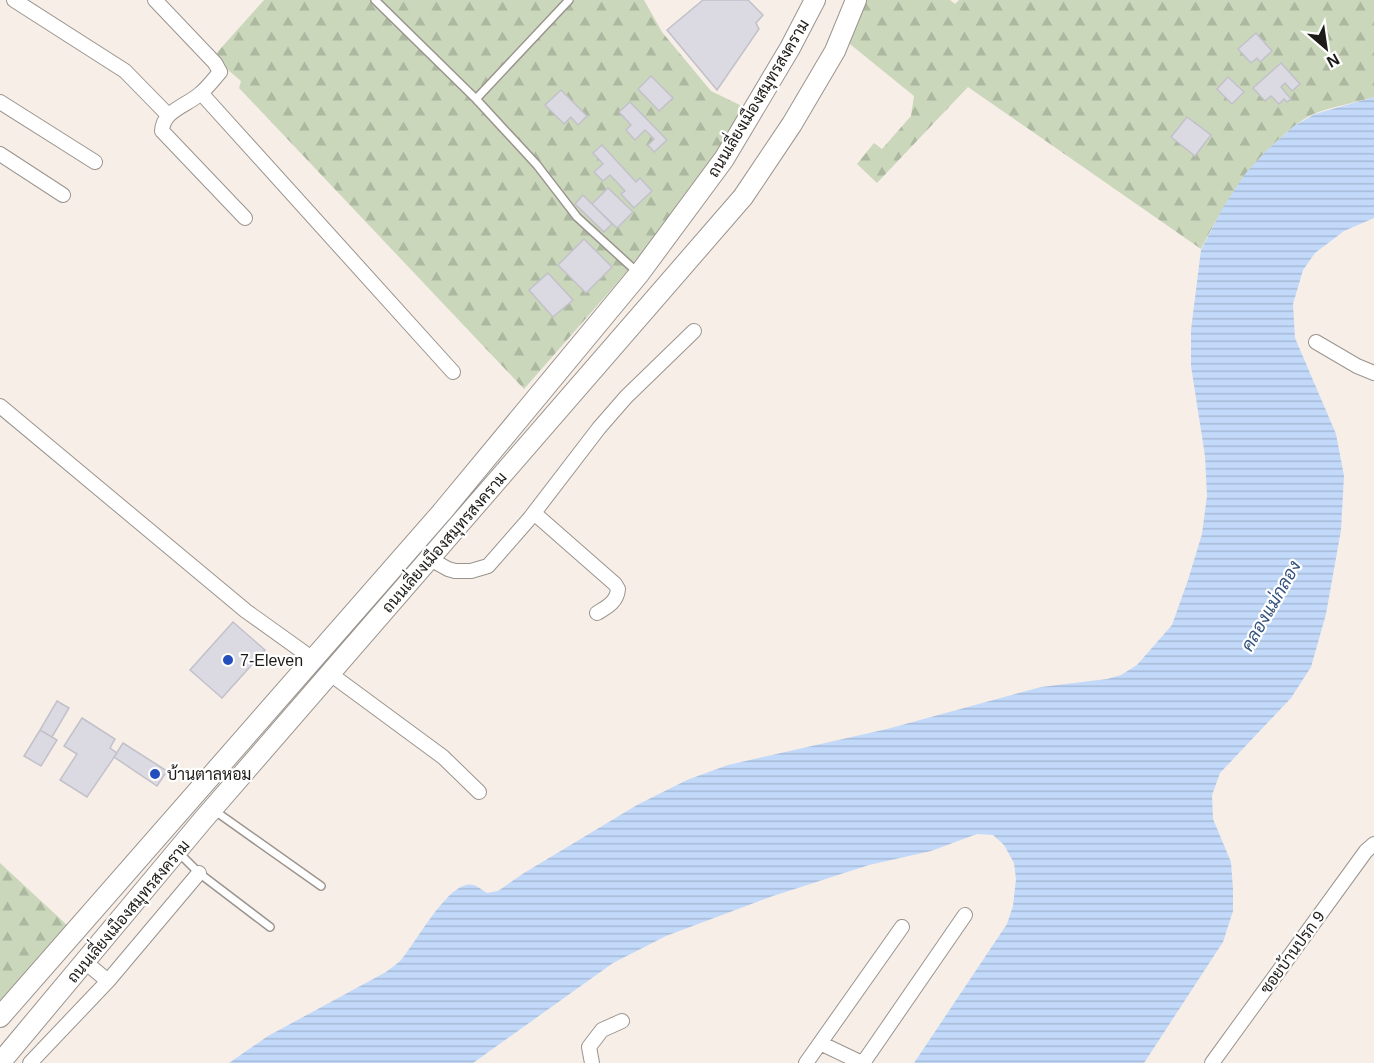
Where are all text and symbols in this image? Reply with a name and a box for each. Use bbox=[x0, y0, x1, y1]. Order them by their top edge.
street label: ถนนเลี่ยงเมืองสมุทรสงคราม bbox=[699, 13, 815, 182]
north arrow bbox=[1296, 18, 1356, 78]
text: N bbox=[1324, 50, 1342, 71]
street label: ถนนเลี่ยงเมืองสมุทรสงคราม bbox=[374, 465, 512, 618]
water label: คลองแม่กลอง bbox=[1235, 556, 1305, 655]
place label: 7-Eleven bbox=[240, 652, 303, 669]
marker: 7-Eleven bbox=[221, 653, 235, 667]
place label: บ้านตาลหอม bbox=[167, 764, 251, 783]
marker: บ้านตาลหอม bbox=[148, 767, 162, 781]
street label: ถนนเลี่ยงเมืองสมุทรสงคราม bbox=[59, 833, 195, 988]
street label: ซอยบ้านปรก 9 bbox=[1255, 907, 1328, 997]

